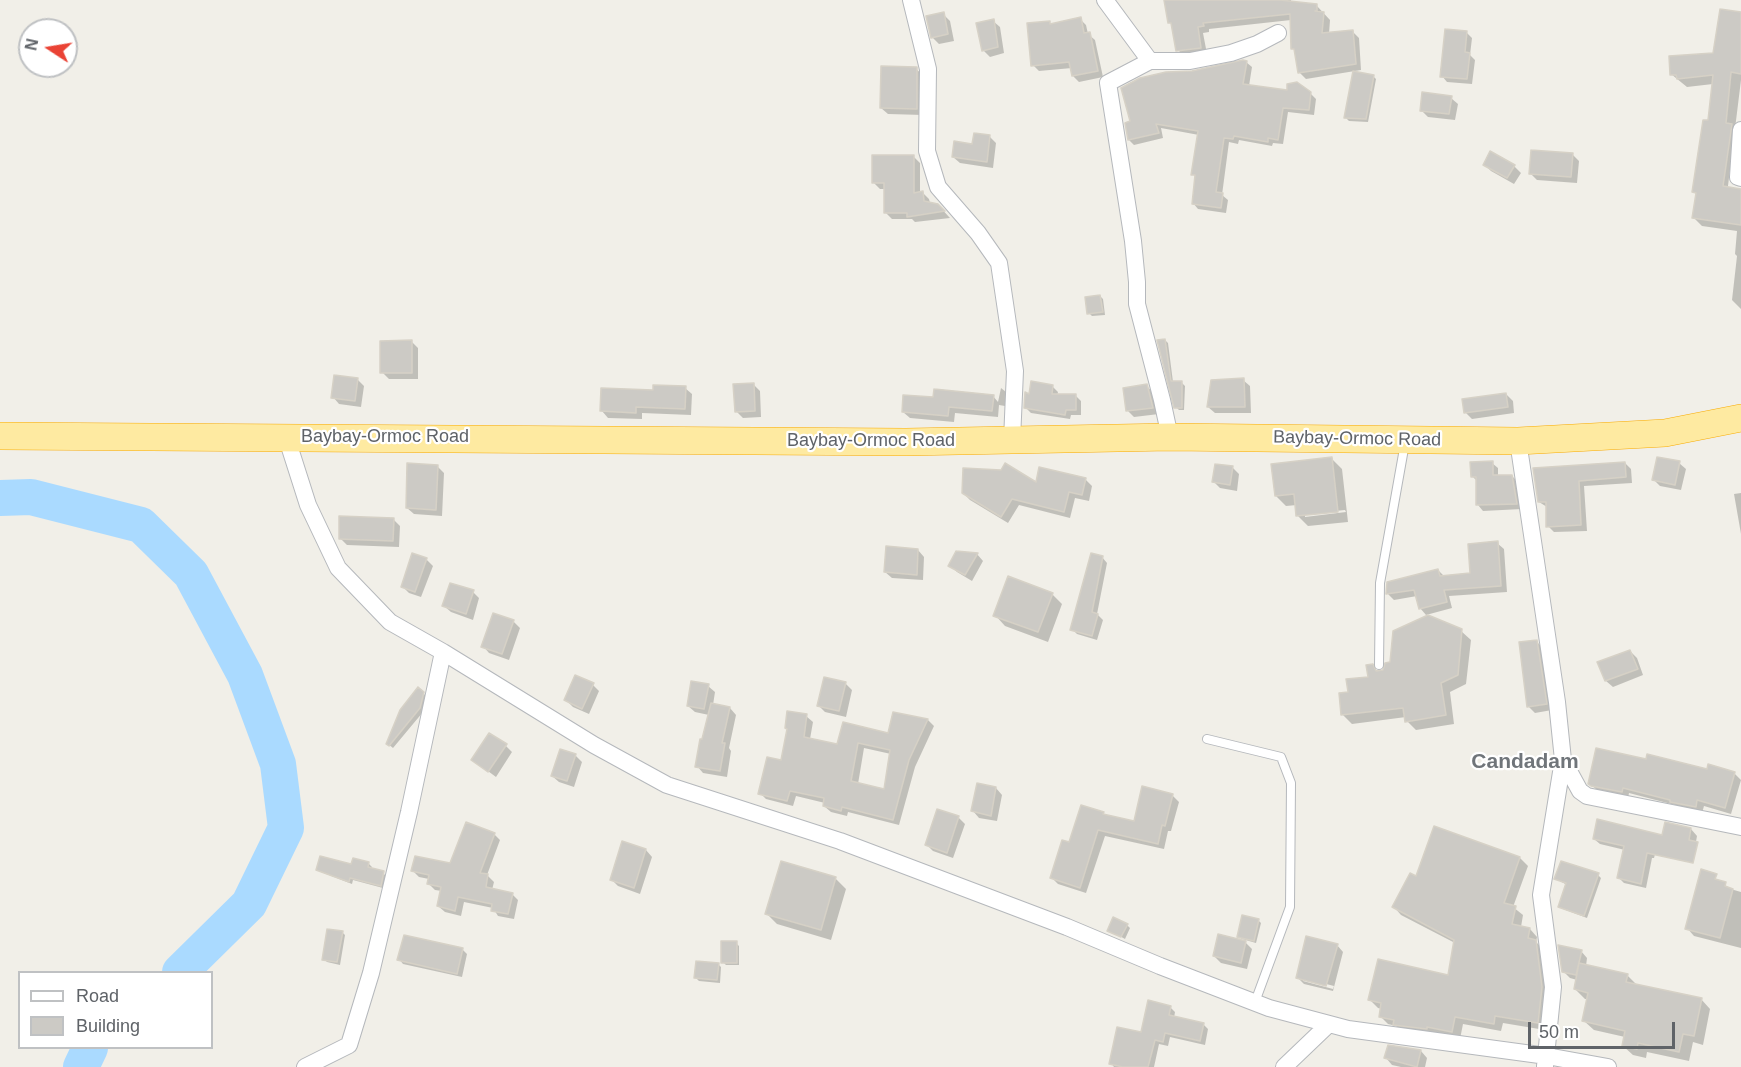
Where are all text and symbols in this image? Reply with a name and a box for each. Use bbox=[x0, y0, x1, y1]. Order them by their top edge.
north arrow bbox=[18, 18, 78, 78]
text: N bbox=[22, 37, 41, 52]
street label: Baybay-Ormoc Road bbox=[301, 426, 469, 448]
street label: Baybay-Ormoc Road bbox=[1273, 427, 1441, 451]
street label: Baybay-Ormoc Road bbox=[787, 430, 955, 452]
district label: Candadam bbox=[1471, 749, 1579, 775]
legend bbox=[18, 971, 213, 1049]
text: Road bbox=[76, 986, 119, 1006]
scale bar bbox=[1531, 1010, 1678, 1048]
text: Building bbox=[76, 1016, 140, 1036]
text: 50 m bbox=[1539, 1022, 1579, 1042]

